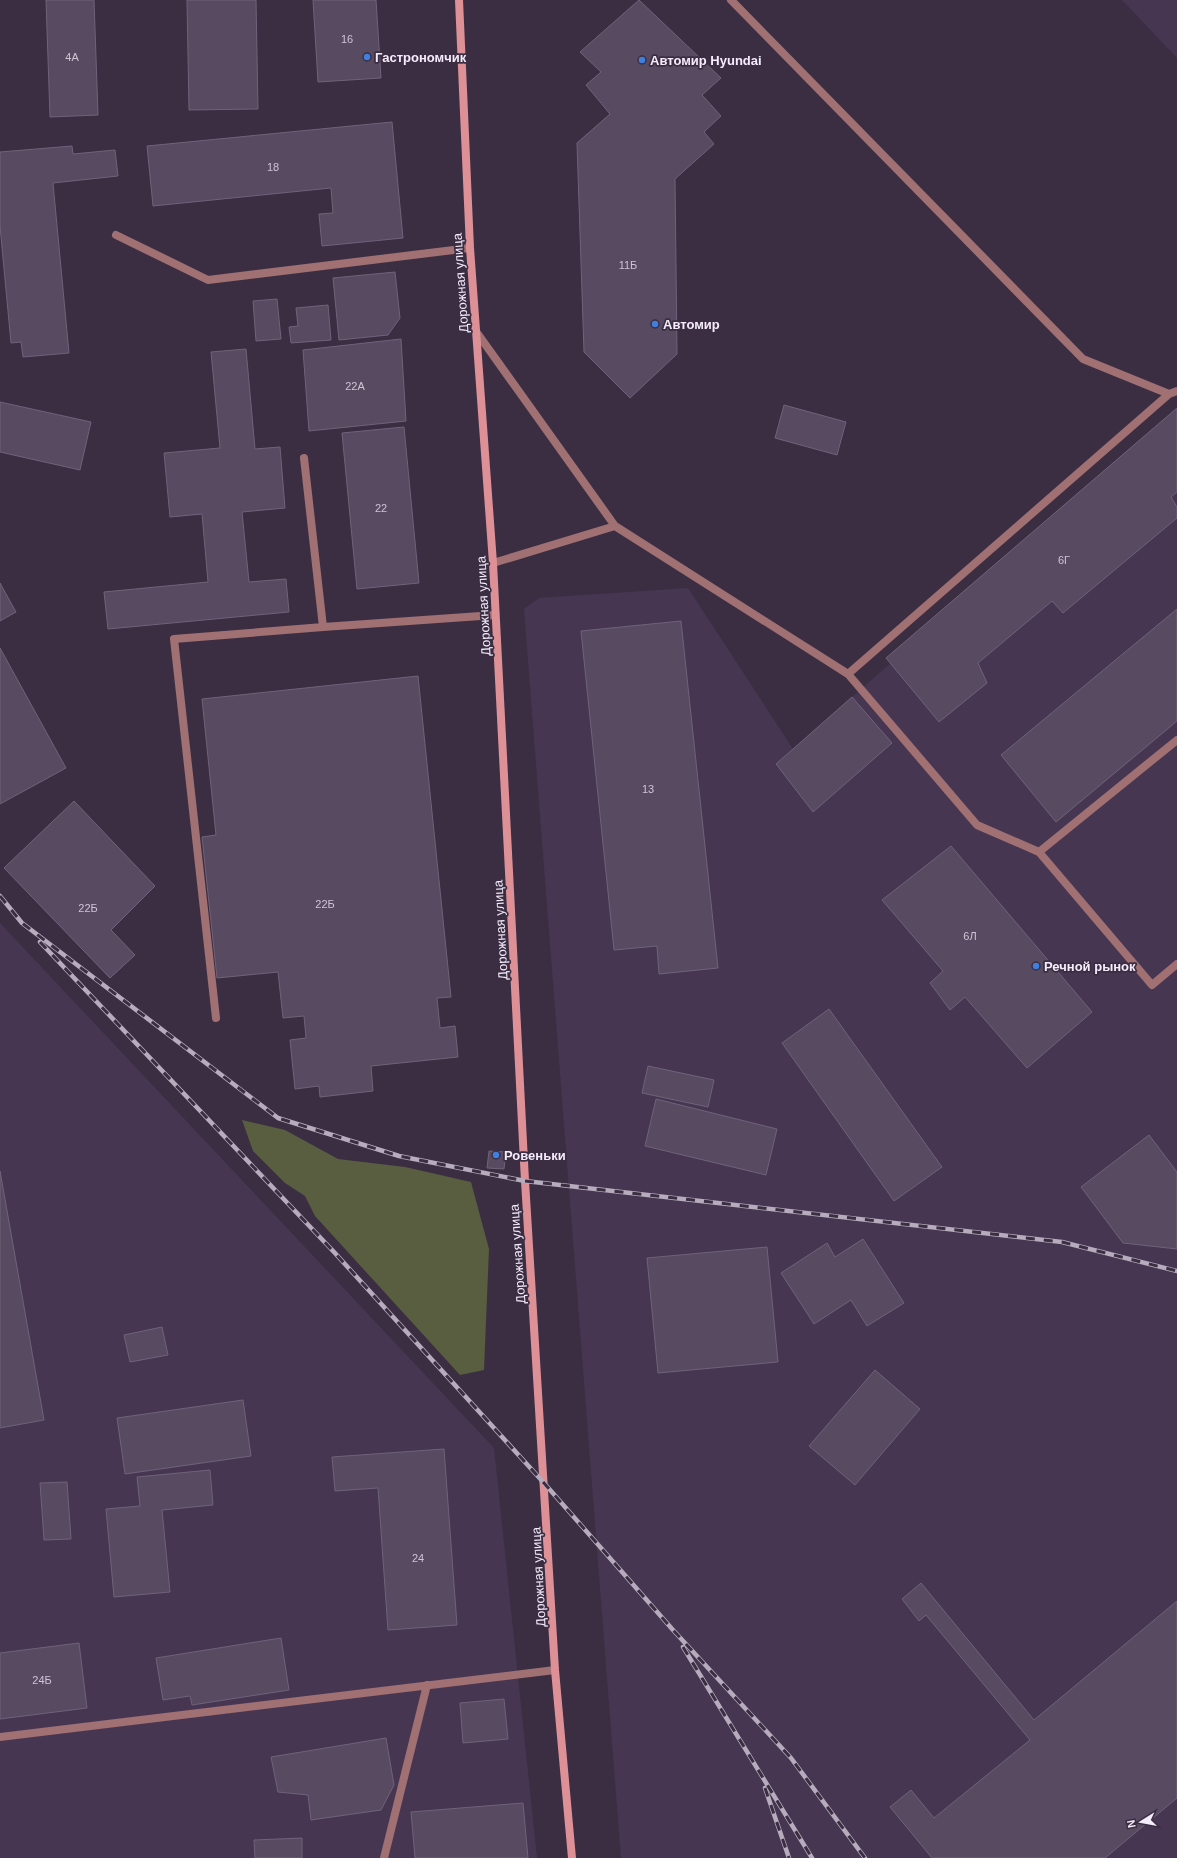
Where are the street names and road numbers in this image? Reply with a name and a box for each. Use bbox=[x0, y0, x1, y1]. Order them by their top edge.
street label: Дорожная улица bbox=[449, 232, 471, 333]
street label: Дорожная улица bbox=[473, 555, 494, 656]
street label: Дорожная улица bbox=[490, 879, 511, 980]
street label: Дорожная улица bbox=[506, 1203, 528, 1304]
street label: Дорожная улица bbox=[528, 1526, 549, 1627]

